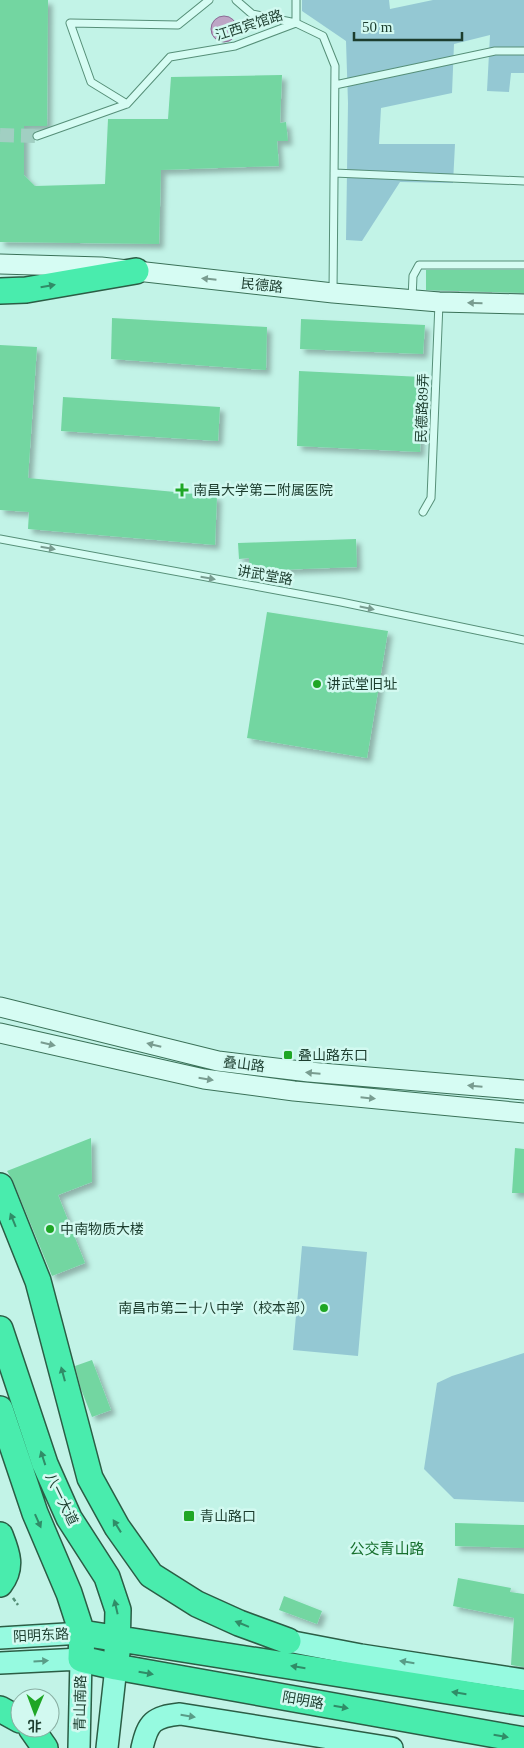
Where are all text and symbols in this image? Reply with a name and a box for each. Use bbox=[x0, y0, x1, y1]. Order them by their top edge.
street label: 江西宾馆路 bbox=[214, 8, 285, 43]
scale bar bbox=[354, 10, 462, 42]
text: 50 m bbox=[362, 19, 393, 35]
one-way arrow bbox=[201, 275, 217, 283]
street label: 民德路 bbox=[240, 275, 284, 295]
one-way arrow bbox=[41, 282, 57, 290]
one-way arrow bbox=[467, 299, 483, 307]
street label: 民德路89弄 bbox=[413, 373, 431, 443]
place label: 南昌大学第二附属医院 bbox=[193, 482, 333, 498]
marker: 南昌大学第二附属医院 bbox=[175, 483, 189, 497]
one-way arrow bbox=[40, 545, 56, 553]
street label: 讲武堂路 bbox=[236, 563, 294, 588]
one-way arrow bbox=[200, 574, 216, 582]
one-way arrow bbox=[360, 604, 376, 612]
place label: 讲武堂旧址 bbox=[327, 677, 397, 692]
marker: 讲武堂旧址 bbox=[311, 678, 323, 690]
one-way arrow bbox=[40, 1040, 55, 1048]
one-way arrow bbox=[146, 1041, 161, 1049]
place label: 叠山路东口 bbox=[298, 1048, 368, 1063]
marker: 叠山路东口 bbox=[282, 1049, 294, 1061]
street label: 叠山路 bbox=[222, 1054, 266, 1074]
one-way arrow bbox=[305, 1069, 321, 1077]
one-way arrow bbox=[199, 1076, 215, 1084]
one-way arrow bbox=[467, 1082, 483, 1090]
one-way arrow bbox=[360, 1094, 376, 1102]
one-way arrow bbox=[9, 1213, 17, 1227]
place label: 中南物质大楼 bbox=[60, 1221, 144, 1237]
marker: 中南物质大楼 bbox=[44, 1223, 56, 1235]
place label: 南昌市第二十八中学（校本部） bbox=[118, 1300, 314, 1316]
marker: 南昌市第二十八中学（校本部） bbox=[318, 1302, 330, 1314]
one-way arrow bbox=[58, 1367, 66, 1382]
one-way arrow bbox=[38, 1450, 46, 1465]
street label: 八一大道 bbox=[43, 1471, 81, 1528]
marker: 青山路口 bbox=[182, 1509, 196, 1523]
place label: 青山路口 bbox=[200, 1509, 256, 1524]
one-way arrow bbox=[35, 1514, 43, 1528]
one-way arrow bbox=[113, 1520, 122, 1533]
district label: 公交青山路 bbox=[349, 1541, 425, 1557]
one-way arrow bbox=[112, 1599, 120, 1614]
one-way arrow bbox=[234, 1620, 249, 1628]
street label: 阳明东路 bbox=[13, 1627, 69, 1644]
one-way arrow bbox=[33, 1656, 49, 1664]
one-way arrow bbox=[398, 1658, 414, 1666]
one-way arrow bbox=[290, 1662, 306, 1670]
one-way arrow bbox=[139, 1669, 155, 1677]
street label: 青山南路 bbox=[73, 1675, 88, 1731]
north arrow bbox=[10, 1688, 60, 1738]
one-way arrow bbox=[450, 1688, 466, 1696]
street label: 阳明路 bbox=[281, 1689, 325, 1712]
one-way arrow bbox=[333, 1703, 348, 1711]
one-way arrow bbox=[180, 1712, 196, 1720]
text: 北 bbox=[28, 1718, 42, 1733]
one-way arrow bbox=[493, 1732, 508, 1740]

